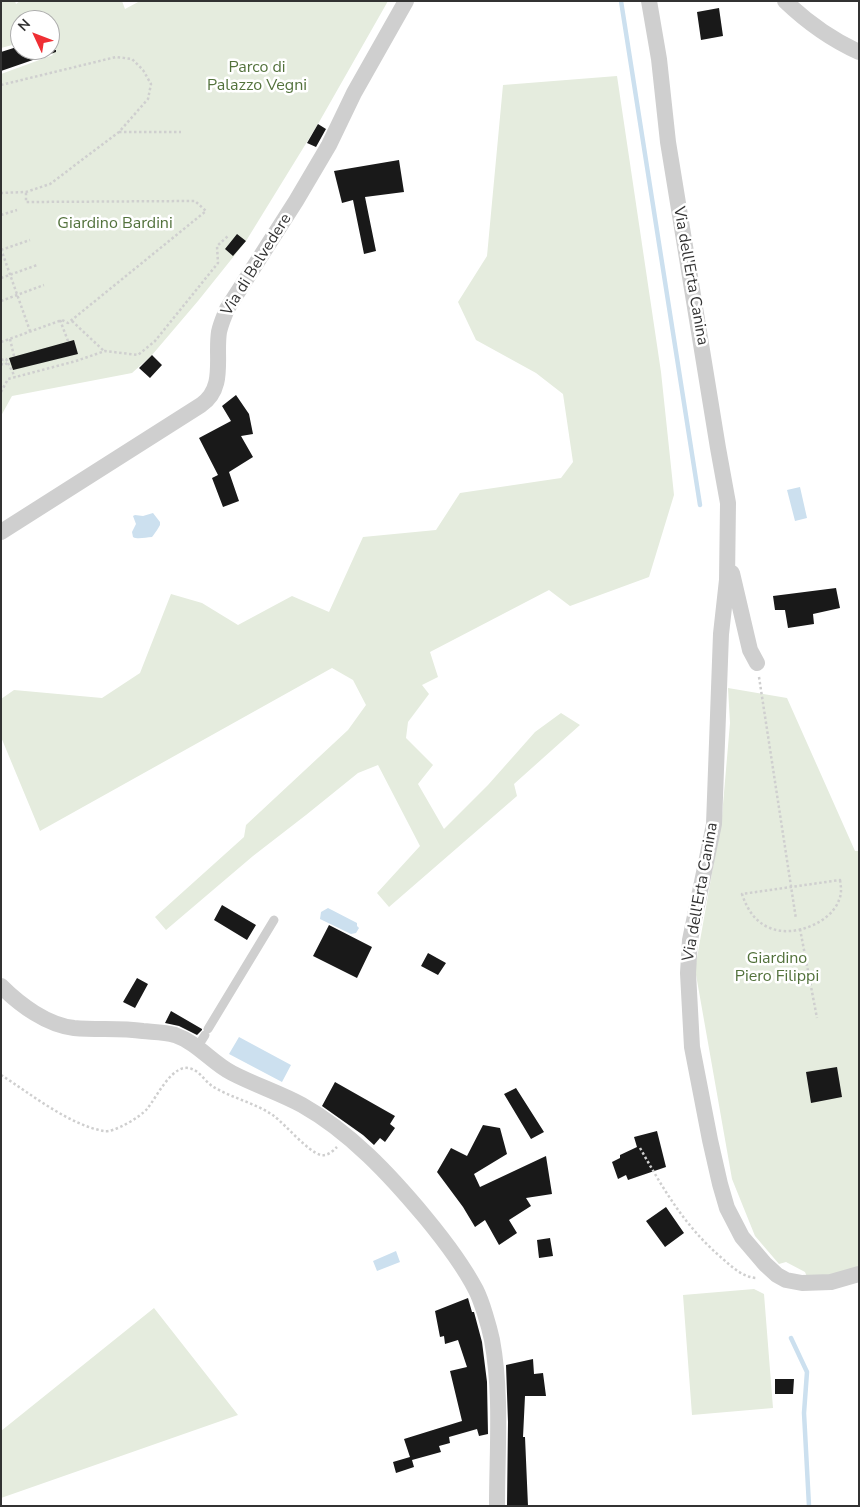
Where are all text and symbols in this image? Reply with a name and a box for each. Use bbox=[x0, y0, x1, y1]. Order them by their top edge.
north arrow bbox=[10, 10, 60, 60]
text: N bbox=[14, 15, 35, 35]
park label: Parco di Palazzo Vegni bbox=[207, 58, 307, 96]
street label: Via dell'Erta Canina bbox=[668, 205, 712, 347]
street label: Via di Belvedere bbox=[218, 210, 296, 320]
park label: Giardino Bardini bbox=[57, 214, 173, 234]
street label: Via dell'Erta Canina bbox=[679, 821, 723, 963]
park label: Giardino Piero Filippi bbox=[735, 949, 819, 987]

